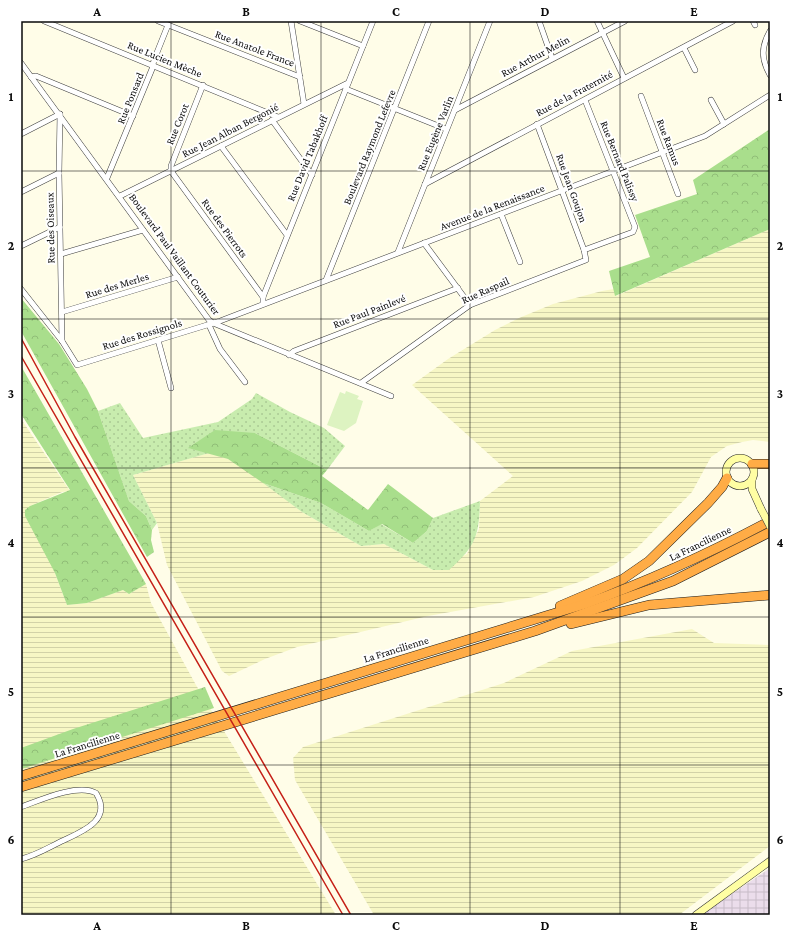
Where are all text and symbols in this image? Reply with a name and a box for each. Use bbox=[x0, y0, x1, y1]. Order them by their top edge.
text: A bbox=[92, 4, 101, 19]
text: B bbox=[242, 4, 250, 19]
text: C bbox=[392, 4, 400, 19]
text: D bbox=[541, 4, 550, 19]
text: E bbox=[690, 4, 698, 19]
street label: Rue Anatole France bbox=[214, 27, 297, 69]
street label: Rue Arthur Melin bbox=[499, 33, 571, 79]
street label: Rue Lucien Mèche bbox=[126, 39, 204, 79]
street label: Rue de la Fraternité bbox=[534, 68, 615, 118]
street label: Rue Ponsard bbox=[114, 70, 146, 125]
street label: Boulevard Raymond Lefevre bbox=[340, 88, 399, 207]
text: 1 bbox=[9, 89, 14, 104]
text: 1 bbox=[778, 89, 783, 104]
street label: Rue Eugène Varlin bbox=[415, 94, 456, 173]
street label: Rue Jean Alban Bergonié bbox=[180, 100, 281, 160]
street label: Rue Corot bbox=[163, 101, 191, 146]
street label: Rue David Tabakhoff bbox=[284, 113, 330, 203]
street label: Rue Ramus bbox=[655, 117, 683, 167]
street label: Rue Bernard Palissy bbox=[597, 119, 642, 204]
street label: Rue Jean Goujon bbox=[553, 152, 590, 224]
street label: Avenue de la Renaissance bbox=[438, 181, 546, 232]
street label: Boulevard Paul Vaillant Couturier bbox=[127, 191, 223, 317]
street label: Rue des Oiseaux bbox=[43, 192, 57, 264]
street label: Rue des Pierrots bbox=[200, 196, 250, 260]
text: 2 bbox=[8, 238, 15, 253]
text: 2 bbox=[777, 238, 784, 253]
street label: Rue des Merles bbox=[84, 270, 150, 300]
street label: Rue Raspail bbox=[459, 274, 511, 307]
street label: Rue Paul Painlevé bbox=[331, 292, 407, 330]
street label: Rue des Rossignols bbox=[101, 316, 184, 353]
text: 3 bbox=[8, 386, 14, 401]
text: 3 bbox=[777, 386, 783, 401]
street label: La Francilienne bbox=[667, 523, 733, 563]
text: 4 bbox=[7, 535, 15, 550]
text: 4 bbox=[776, 535, 784, 550]
street label: La Francilienne bbox=[362, 633, 430, 665]
text: 5 bbox=[8, 684, 14, 699]
text: 5 bbox=[777, 684, 783, 699]
street label: La Francilienne bbox=[53, 728, 121, 760]
text: 6 bbox=[7, 832, 15, 847]
text: 6 bbox=[776, 832, 784, 847]
text: A bbox=[92, 918, 101, 933]
text: B bbox=[242, 918, 250, 933]
text: C bbox=[392, 918, 400, 933]
text: D bbox=[541, 918, 550, 933]
text: E bbox=[690, 918, 698, 933]

